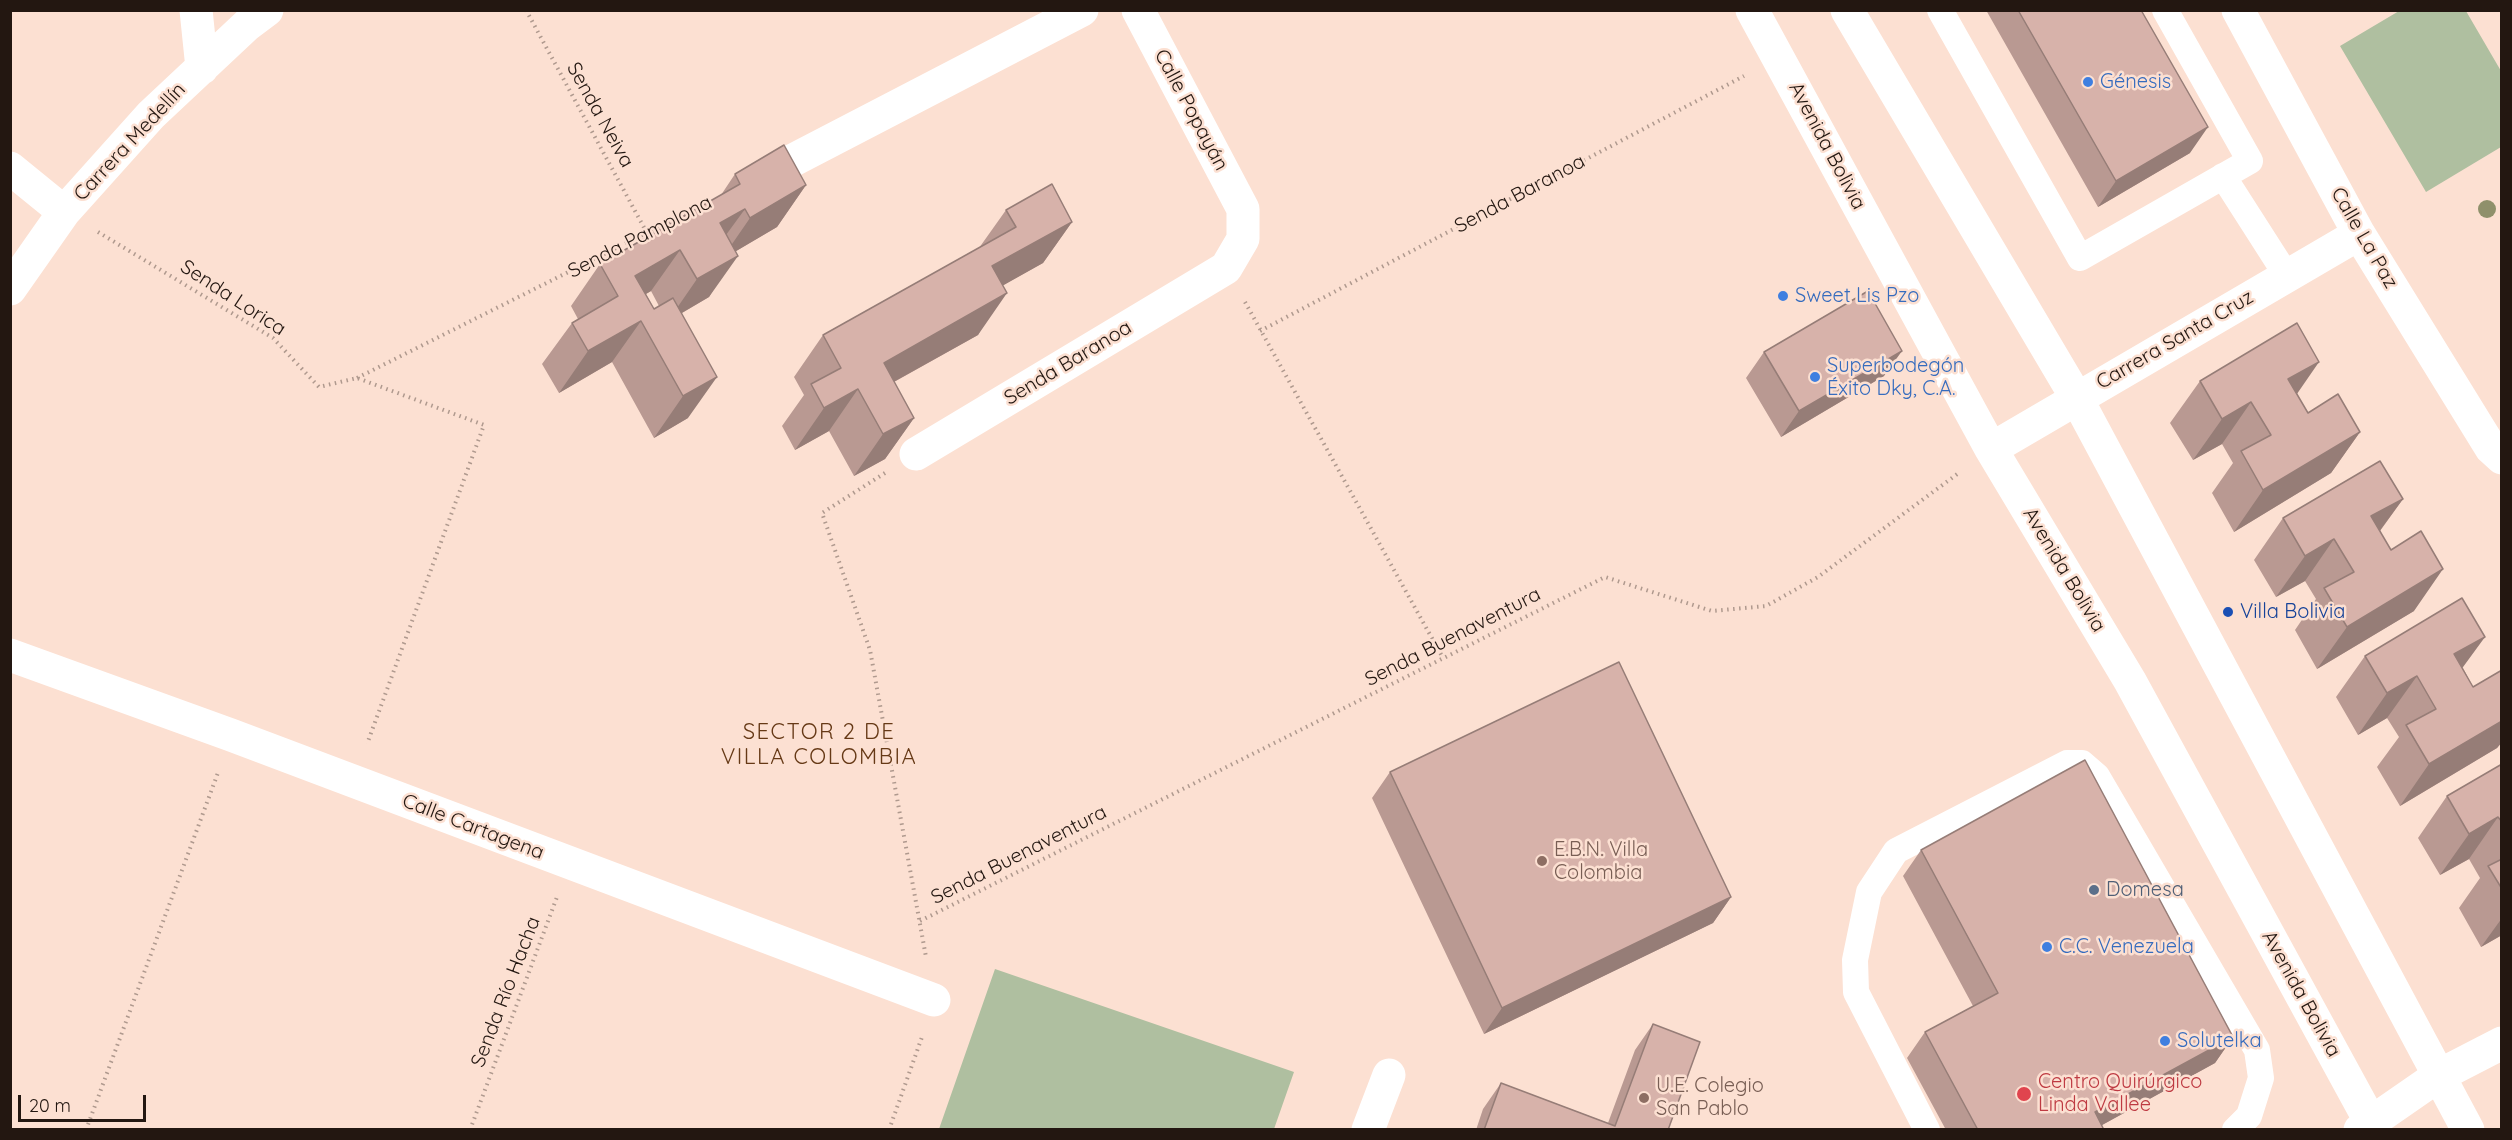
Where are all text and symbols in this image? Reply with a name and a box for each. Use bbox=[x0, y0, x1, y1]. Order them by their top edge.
street label: Calle Popayán bbox=[1149, 45, 1233, 175]
street label: Senda Neiva bbox=[561, 58, 639, 172]
place label: Génesis bbox=[2100, 70, 2171, 94]
marker: Génesis bbox=[2081, 75, 2095, 89]
street label: Carrera Medellín bbox=[69, 78, 191, 206]
street label: Avenida Bolivia bbox=[1783, 78, 1871, 214]
street label: Senda Baranoa bbox=[1451, 150, 1589, 238]
street label: Calle La Paz bbox=[2325, 183, 2403, 293]
street label: Senda Pamplona bbox=[564, 190, 716, 284]
street label: Senda Lorica bbox=[176, 255, 290, 341]
place label: Sweet Lis Pzo bbox=[1795, 284, 1919, 308]
street label: Carrera Santa Cruz bbox=[2092, 285, 2258, 395]
marker: Sweet Lis Pzo bbox=[1776, 289, 1790, 303]
street label: Senda Baranoa bbox=[1000, 316, 1136, 410]
place label: Superbodegón Éxito Dky, C.A. bbox=[1827, 354, 1964, 401]
marker: Superbodegón Éxito Dky, C.A. bbox=[1808, 370, 1822, 384]
street label: Avenida Bolivia bbox=[2017, 504, 2111, 636]
street label: Senda Buenaventura bbox=[1361, 582, 1545, 692]
place label: Villa Bolivia bbox=[2240, 600, 2345, 624]
marker: Villa Bolivia bbox=[2221, 605, 2235, 619]
district label: SECTOR 2 DE VILLA COLOMBIA bbox=[721, 719, 917, 770]
street label: Calle Cartagena bbox=[399, 789, 547, 865]
street label: Senda Buenaventura bbox=[927, 800, 1111, 910]
place label: E.B.N. Villa Colombia bbox=[1554, 838, 1648, 885]
marker: E.B.N. Villa Colombia bbox=[1535, 854, 1549, 868]
place label: Domesa bbox=[2106, 878, 2184, 902]
marker: Domesa bbox=[2087, 883, 2101, 897]
street label: Senda Río Hacha bbox=[466, 913, 546, 1071]
street label: Avenida Bolivia bbox=[2256, 927, 2346, 1061]
place label: C.C. Venezuela bbox=[2059, 935, 2194, 959]
marker: C.C. Venezuela bbox=[2040, 940, 2054, 954]
place label: Solutelka bbox=[2177, 1029, 2262, 1053]
marker: Solutelka bbox=[2158, 1034, 2172, 1048]
place label: Centro Quirúrgico Linda Vallee bbox=[2038, 1070, 2202, 1117]
place label: U.E. Colegio San Pablo bbox=[1656, 1074, 1764, 1121]
scale bar bbox=[21, 1083, 148, 1121]
marker: Centro Quirúrgico Linda Vallee bbox=[2015, 1085, 2033, 1103]
marker: U.E. Colegio San Pablo bbox=[1637, 1091, 1651, 1105]
text: 20 m bbox=[29, 1094, 71, 1117]

